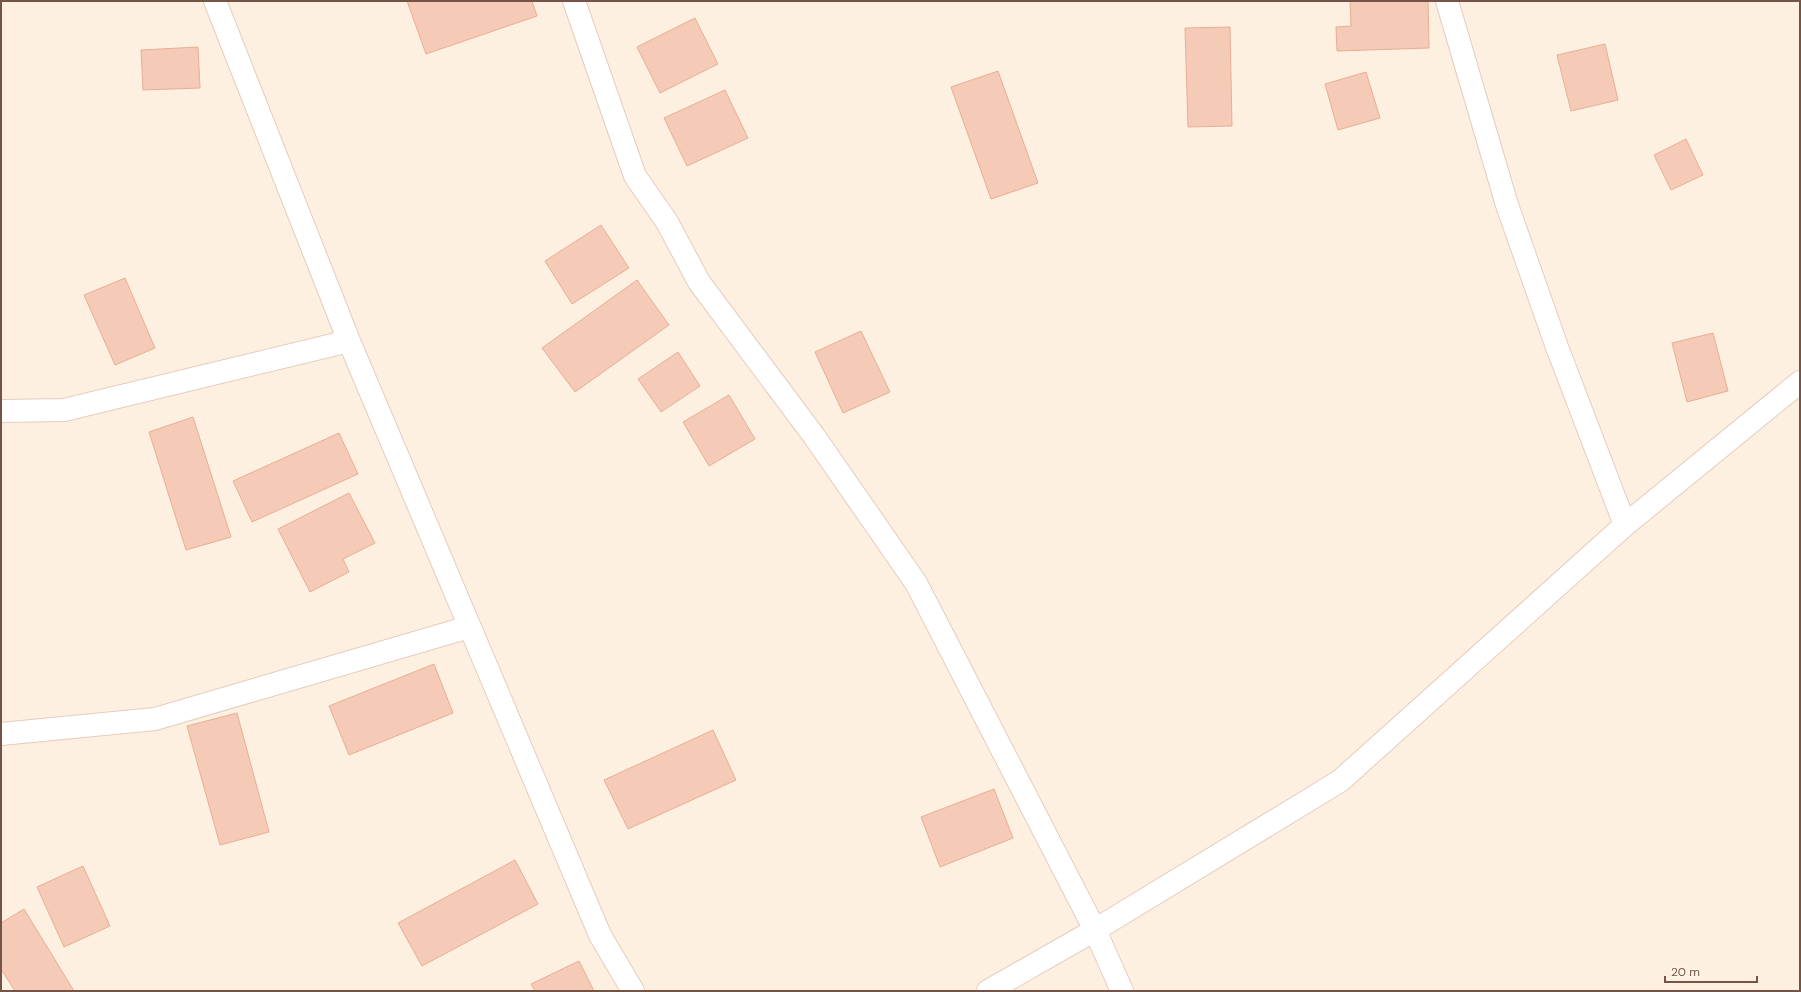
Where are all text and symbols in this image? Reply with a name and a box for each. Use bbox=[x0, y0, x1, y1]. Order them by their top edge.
scale bar bbox=[1665, 958, 1757, 984]
text: 20 m bbox=[1671, 964, 1700, 980]

